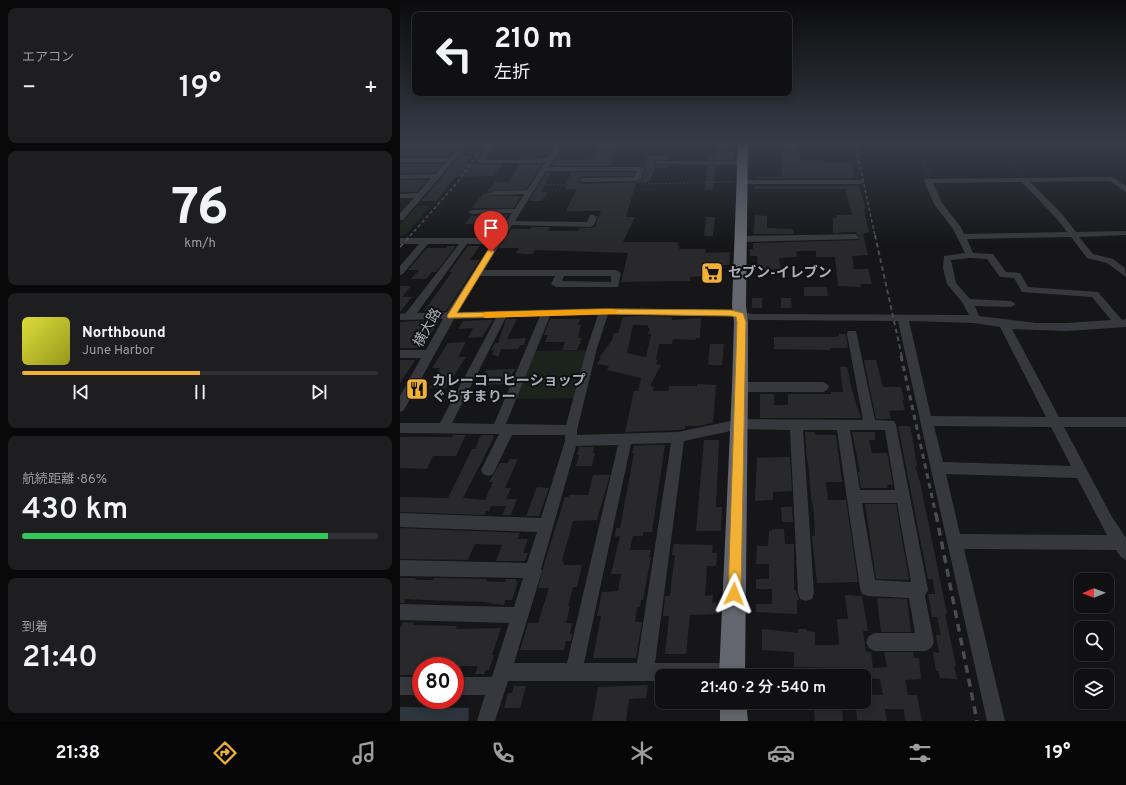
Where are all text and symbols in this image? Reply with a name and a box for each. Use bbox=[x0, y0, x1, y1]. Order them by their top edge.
text: 210 m bbox=[494, 22, 572, 58]
icon: left bbox=[428, 28, 480, 80]
text: エアコン bbox=[22, 50, 74, 66]
text: 左折 bbox=[494, 62, 530, 85]
text: 19° bbox=[179, 70, 221, 107]
text: − bbox=[22, 75, 36, 102]
text: + bbox=[364, 75, 378, 102]
text: 76 bbox=[171, 177, 229, 243]
pin bbox=[474, 211, 508, 252]
icon: arrive bbox=[480, 217, 502, 239]
text: km/h bbox=[184, 236, 216, 252]
supermarket icon: セブン-イレブン bbox=[699, 260, 725, 286]
place label: セブン-イレブン bbox=[728, 264, 832, 282]
street label: 横大路 bbox=[410, 306, 446, 350]
text: Northbound bbox=[82, 324, 166, 343]
text: June Harbor bbox=[82, 343, 155, 359]
place label: カレーコーヒーショップ ぐらすまりー bbox=[432, 373, 586, 406]
restaurant icon: カレーコーヒーショップ ぐらすまりー bbox=[404, 376, 430, 402]
icon: previous bbox=[70, 381, 92, 403]
icon: pause bbox=[189, 381, 211, 403]
icon: next bbox=[308, 381, 330, 403]
text: 航続距離 · 86% bbox=[22, 472, 107, 488]
text: 430 km bbox=[22, 492, 128, 529]
position arrow bbox=[713, 573, 755, 615]
north arrow bbox=[1074, 573, 1114, 613]
map controls bbox=[1074, 573, 1114, 709]
text: 到着 bbox=[22, 620, 48, 636]
button: search bbox=[1074, 621, 1114, 661]
text: 21:40 bbox=[22, 640, 98, 677]
speed limit sign: 80 bbox=[412, 657, 464, 709]
button: layers bbox=[1074, 669, 1114, 709]
text: 21:40 · 2 分 · 540 m bbox=[700, 679, 826, 698]
icon: directions bbox=[211, 739, 239, 767]
icon: music bbox=[350, 739, 378, 767]
icon: phone bbox=[489, 739, 517, 767]
icon: climate bbox=[628, 739, 656, 767]
icon: car bbox=[767, 739, 795, 767]
icon: filters bbox=[906, 739, 934, 767]
text: 21:38 bbox=[55, 742, 100, 765]
text: 19° bbox=[1045, 742, 1070, 765]

